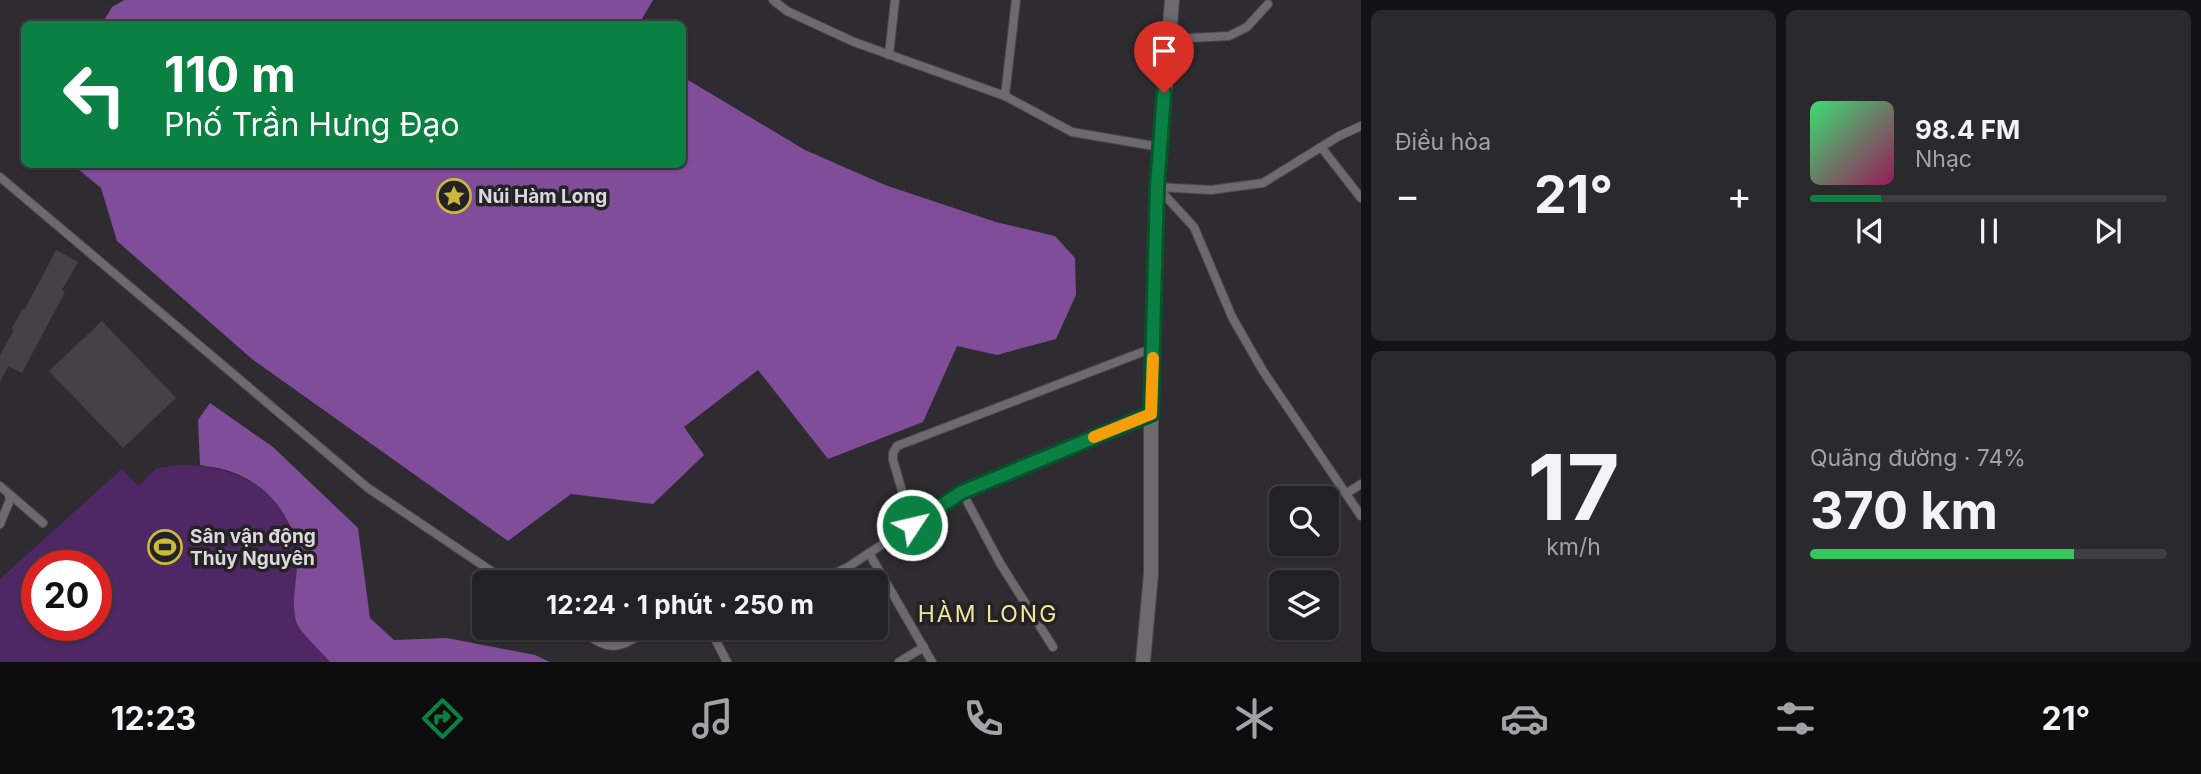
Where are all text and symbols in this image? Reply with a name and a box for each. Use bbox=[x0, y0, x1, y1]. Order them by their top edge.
pin bbox=[1134, 21, 1194, 93]
icon: arrive bbox=[1145, 32, 1183, 70]
text: 110 m bbox=[164, 45, 296, 104]
icon: left bbox=[49, 49, 140, 140]
text: Phố Trần Hưng Đạo bbox=[164, 105, 460, 144]
text: 98.4 FM bbox=[1915, 114, 2020, 145]
text: Điều hòa bbox=[1395, 128, 1491, 156]
text: Nhạc bbox=[1915, 145, 1972, 173]
text: 21° bbox=[1534, 163, 1613, 226]
text: − bbox=[1395, 172, 1420, 218]
text: + bbox=[1727, 172, 1752, 218]
place icon: Núi Hàm Long bbox=[435, 177, 473, 215]
place label: Núi Hàm Long bbox=[478, 185, 607, 208]
icon: previous bbox=[1851, 212, 1889, 250]
icon: pause bbox=[1970, 212, 2008, 250]
icon: next bbox=[2089, 212, 2127, 250]
text: 17 bbox=[1527, 432, 1620, 542]
text: Quãng đường · 74% bbox=[1810, 444, 2026, 472]
text: 370 km bbox=[1810, 479, 1998, 542]
map controls bbox=[1269, 486, 1339, 640]
button: search bbox=[1269, 486, 1339, 556]
position arrow bbox=[875, 488, 949, 562]
place label: Sân vận động Thủy Nguyên bbox=[190, 525, 316, 570]
sports icon: Sân vận động Thủy Nguyên bbox=[146, 528, 184, 566]
text: km/h bbox=[1546, 533, 1601, 561]
speed limit sign: 20 bbox=[21, 550, 112, 641]
button: layers bbox=[1269, 570, 1339, 640]
text: 12:24 · 1 phút · 250 m bbox=[546, 589, 814, 620]
district label: HÀM LONG bbox=[918, 600, 1058, 628]
icon: directions bbox=[418, 694, 467, 743]
icon: music bbox=[688, 694, 737, 743]
icon: phone bbox=[959, 694, 1008, 743]
icon: climate bbox=[1230, 694, 1279, 743]
icon: car bbox=[1500, 694, 1549, 743]
icon: filters bbox=[1771, 694, 1820, 743]
text: 12:23 bbox=[111, 699, 196, 738]
text: 21° bbox=[2042, 699, 2090, 738]

